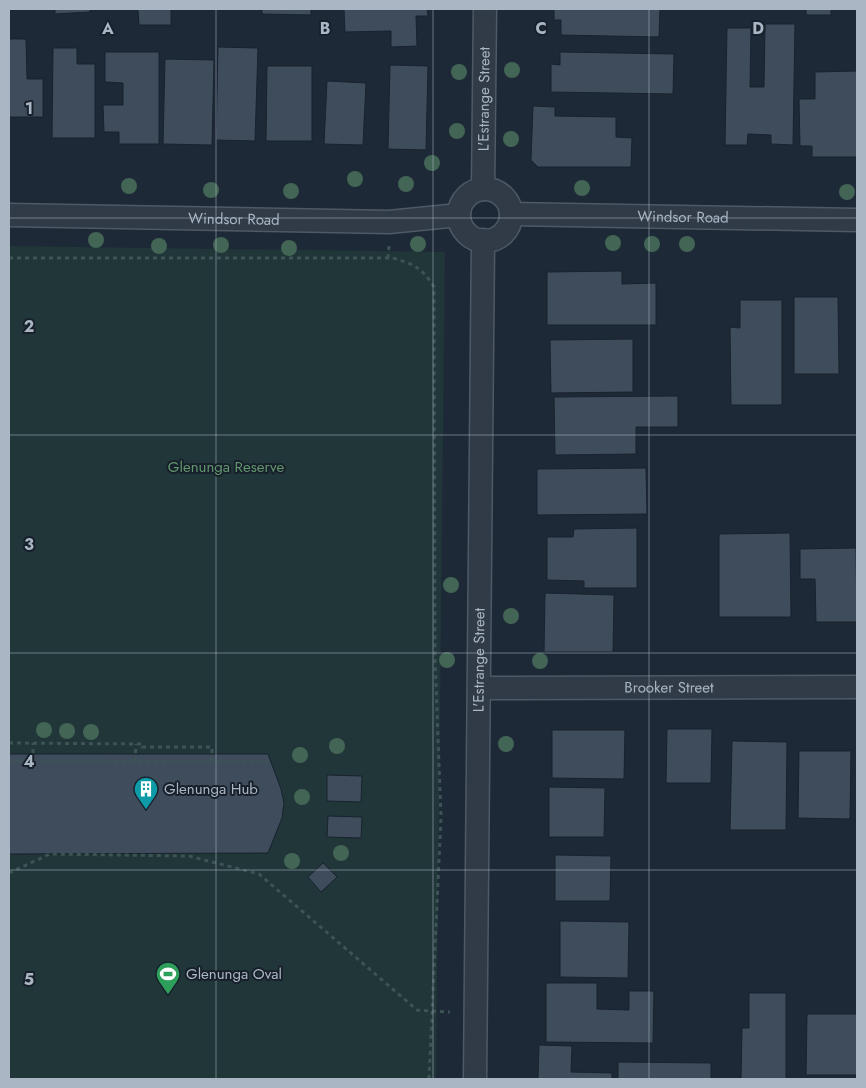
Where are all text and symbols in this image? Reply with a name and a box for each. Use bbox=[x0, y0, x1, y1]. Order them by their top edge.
text: A bbox=[101, 17, 114, 40]
text: B bbox=[320, 17, 330, 40]
text: C bbox=[535, 17, 547, 40]
text: D bbox=[752, 17, 764, 40]
street label: L'Estrange Street bbox=[472, 46, 496, 151]
text: 1 bbox=[25, 97, 33, 120]
street label: Windsor Road bbox=[637, 205, 729, 229]
street label: Windsor Road bbox=[188, 207, 280, 231]
text: 2 bbox=[24, 315, 34, 338]
park label: Glenunga Reserve bbox=[168, 456, 284, 478]
text: 3 bbox=[24, 533, 34, 556]
street label: L'Estrange Street bbox=[467, 607, 490, 712]
street label: Brooker Street bbox=[624, 676, 714, 699]
text: 4 bbox=[23, 750, 35, 773]
building icon: Glenunga Hub bbox=[133, 776, 159, 810]
place label: Glenunga Hub bbox=[164, 778, 258, 800]
sports icon: Glenunga Oval bbox=[155, 961, 181, 995]
place label: Glenunga Oval bbox=[186, 963, 282, 985]
text: 5 bbox=[24, 968, 34, 991]

